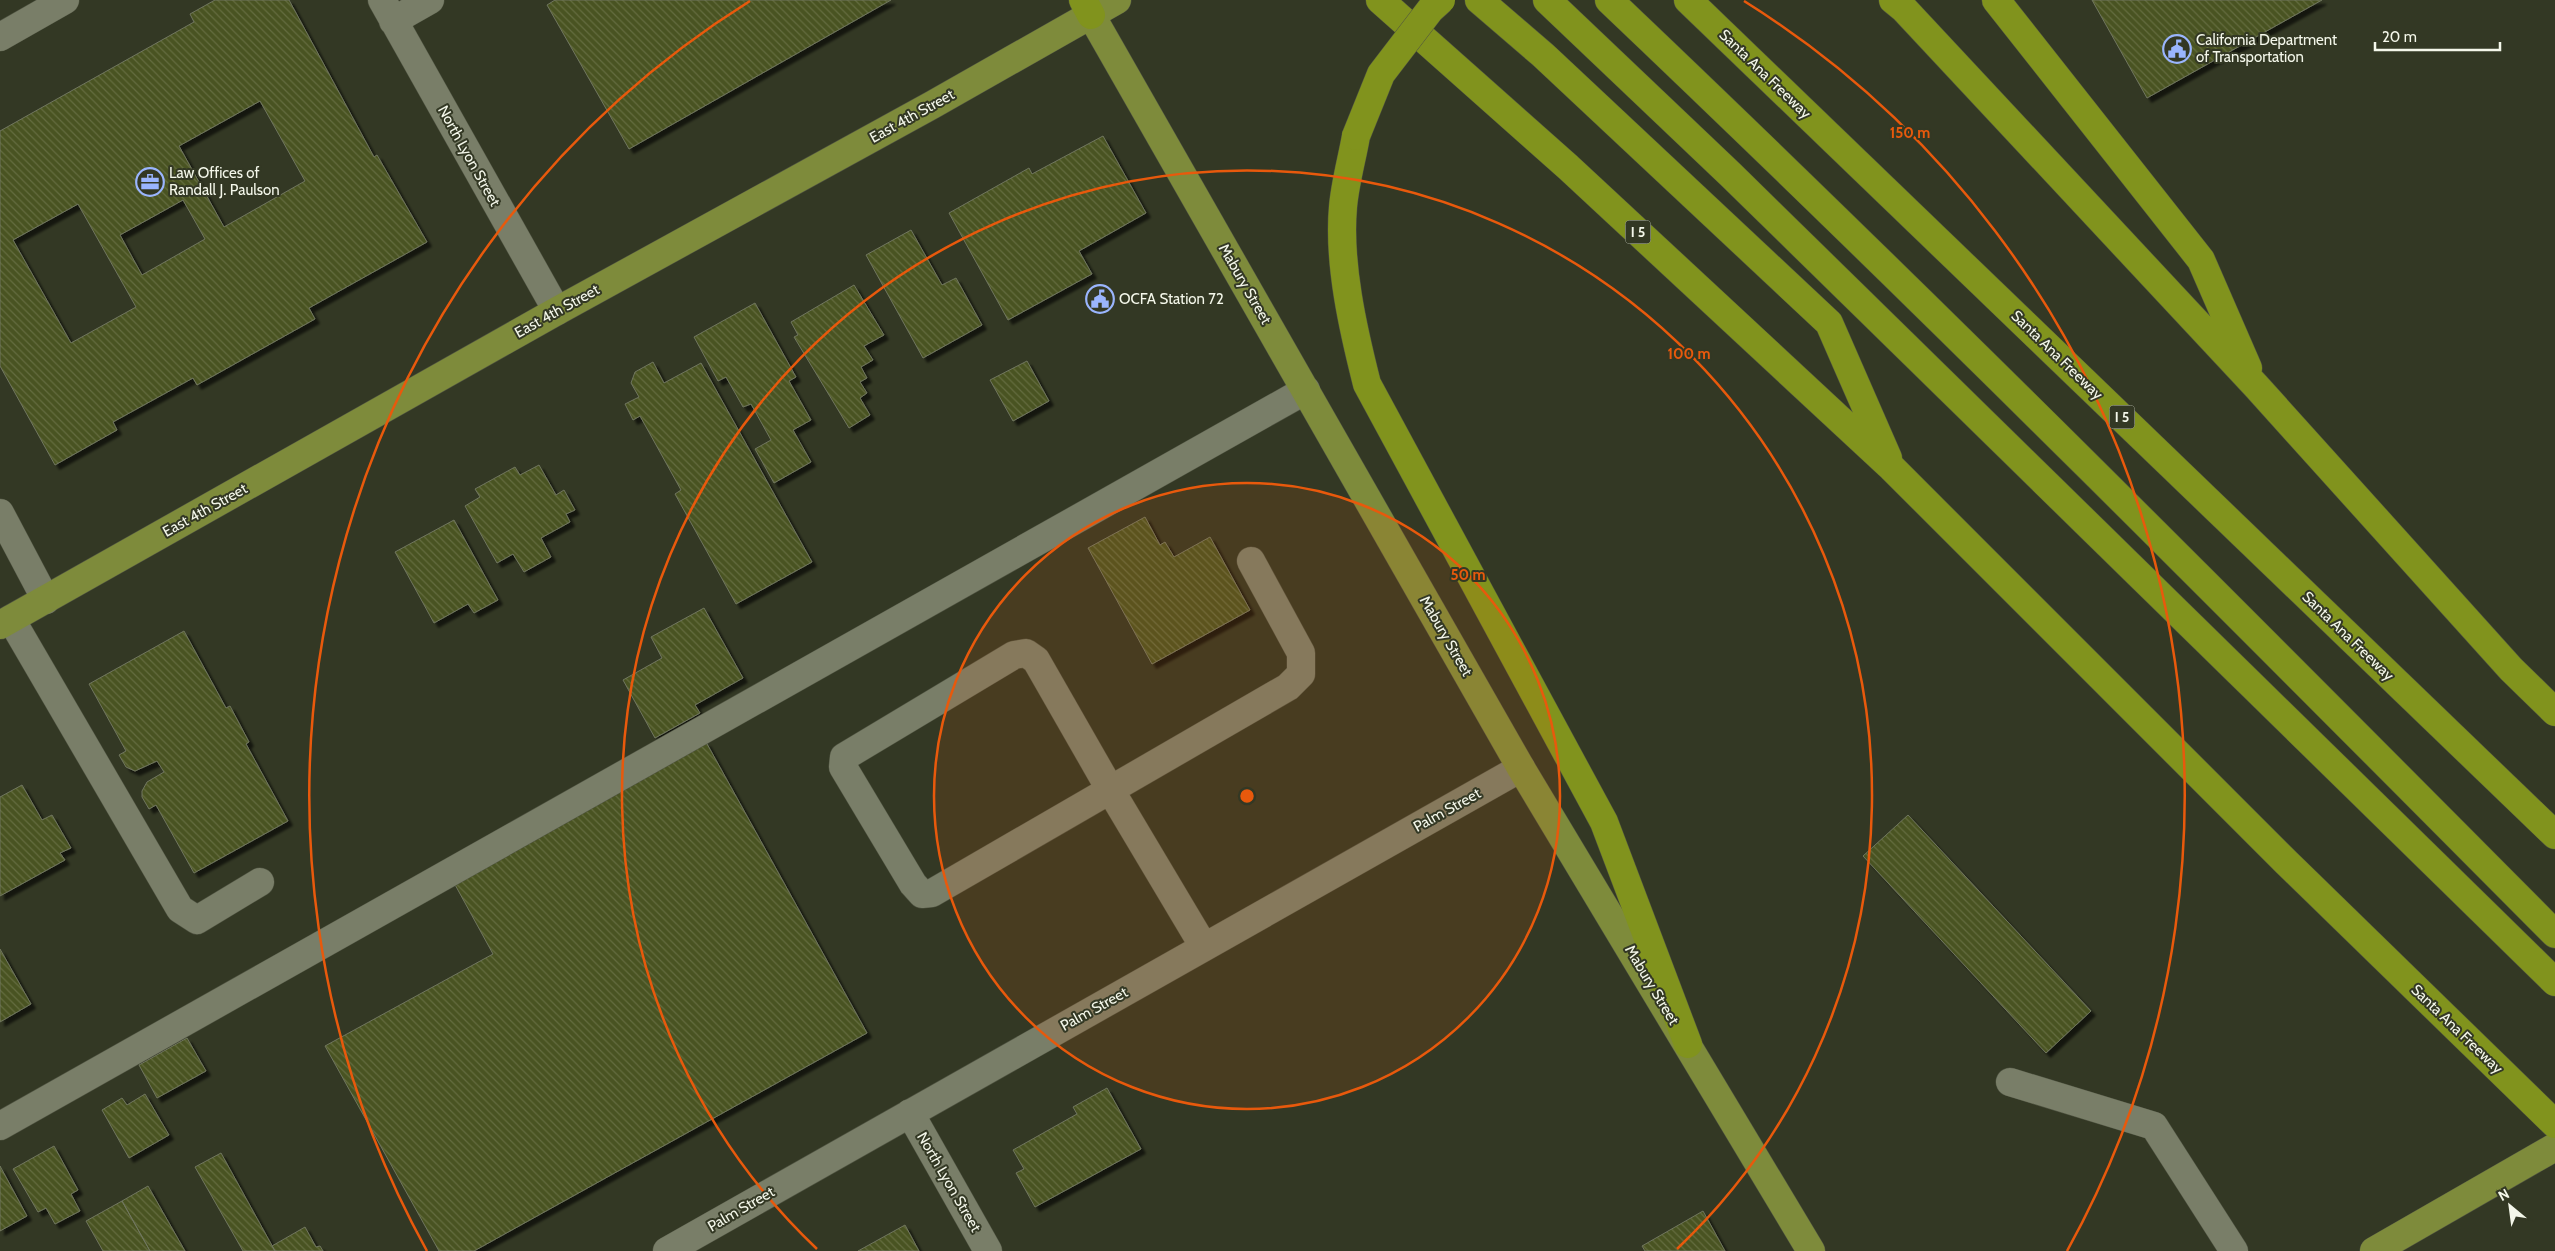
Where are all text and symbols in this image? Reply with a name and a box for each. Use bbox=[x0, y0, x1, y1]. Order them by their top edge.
scale bar bbox=[2375, 20, 2500, 52]
street label: Santa Ana Freeway bbox=[1715, 26, 1815, 123]
text: 20 m bbox=[2382, 28, 2417, 46]
place label: California Department of Transportation bbox=[2196, 31, 2337, 66]
public building icon: California Department of Transportation bbox=[2162, 34, 2192, 64]
street label: East 4th Street bbox=[867, 85, 957, 147]
street label: North Lyon Street bbox=[434, 103, 504, 209]
text: 150 m bbox=[1890, 124, 1930, 142]
place label: Law Offices of Randall J. Paulson bbox=[169, 164, 280, 199]
office icon: Law Offices of Randall J. Paulson bbox=[135, 167, 165, 197]
road number: I 5 bbox=[1626, 220, 1650, 243]
street label: Mabury Street bbox=[1215, 241, 1275, 327]
street label: East 4th Street bbox=[512, 280, 602, 342]
public building icon: OCFA Station 72 bbox=[1085, 284, 1115, 314]
place label: OCFA Station 72 bbox=[1119, 290, 1224, 308]
street label: Santa Ana Freeway bbox=[2007, 307, 2107, 404]
text: 100 m bbox=[1667, 345, 1711, 363]
road number: I 5 bbox=[2110, 406, 2134, 428]
street label: East 4th Street bbox=[160, 479, 250, 541]
text: 50 m bbox=[1450, 566, 1486, 584]
street label: Santa Ana Freeway bbox=[2298, 588, 2398, 685]
street label: Mabury Street bbox=[1416, 593, 1476, 679]
street label: Palm Street bbox=[1410, 784, 1484, 836]
centre of rings bbox=[1238, 787, 1256, 805]
street label: Mabury Street bbox=[1621, 942, 1683, 1028]
street label: Santa Ana Freeway bbox=[2407, 981, 2507, 1078]
street label: Palm Street bbox=[1057, 983, 1131, 1035]
street label: North Lyon Street bbox=[913, 1129, 985, 1235]
north arrow bbox=[2485, 1181, 2535, 1231]
street label: Palm Street bbox=[704, 1183, 778, 1235]
text: N bbox=[2495, 1184, 2512, 1205]

